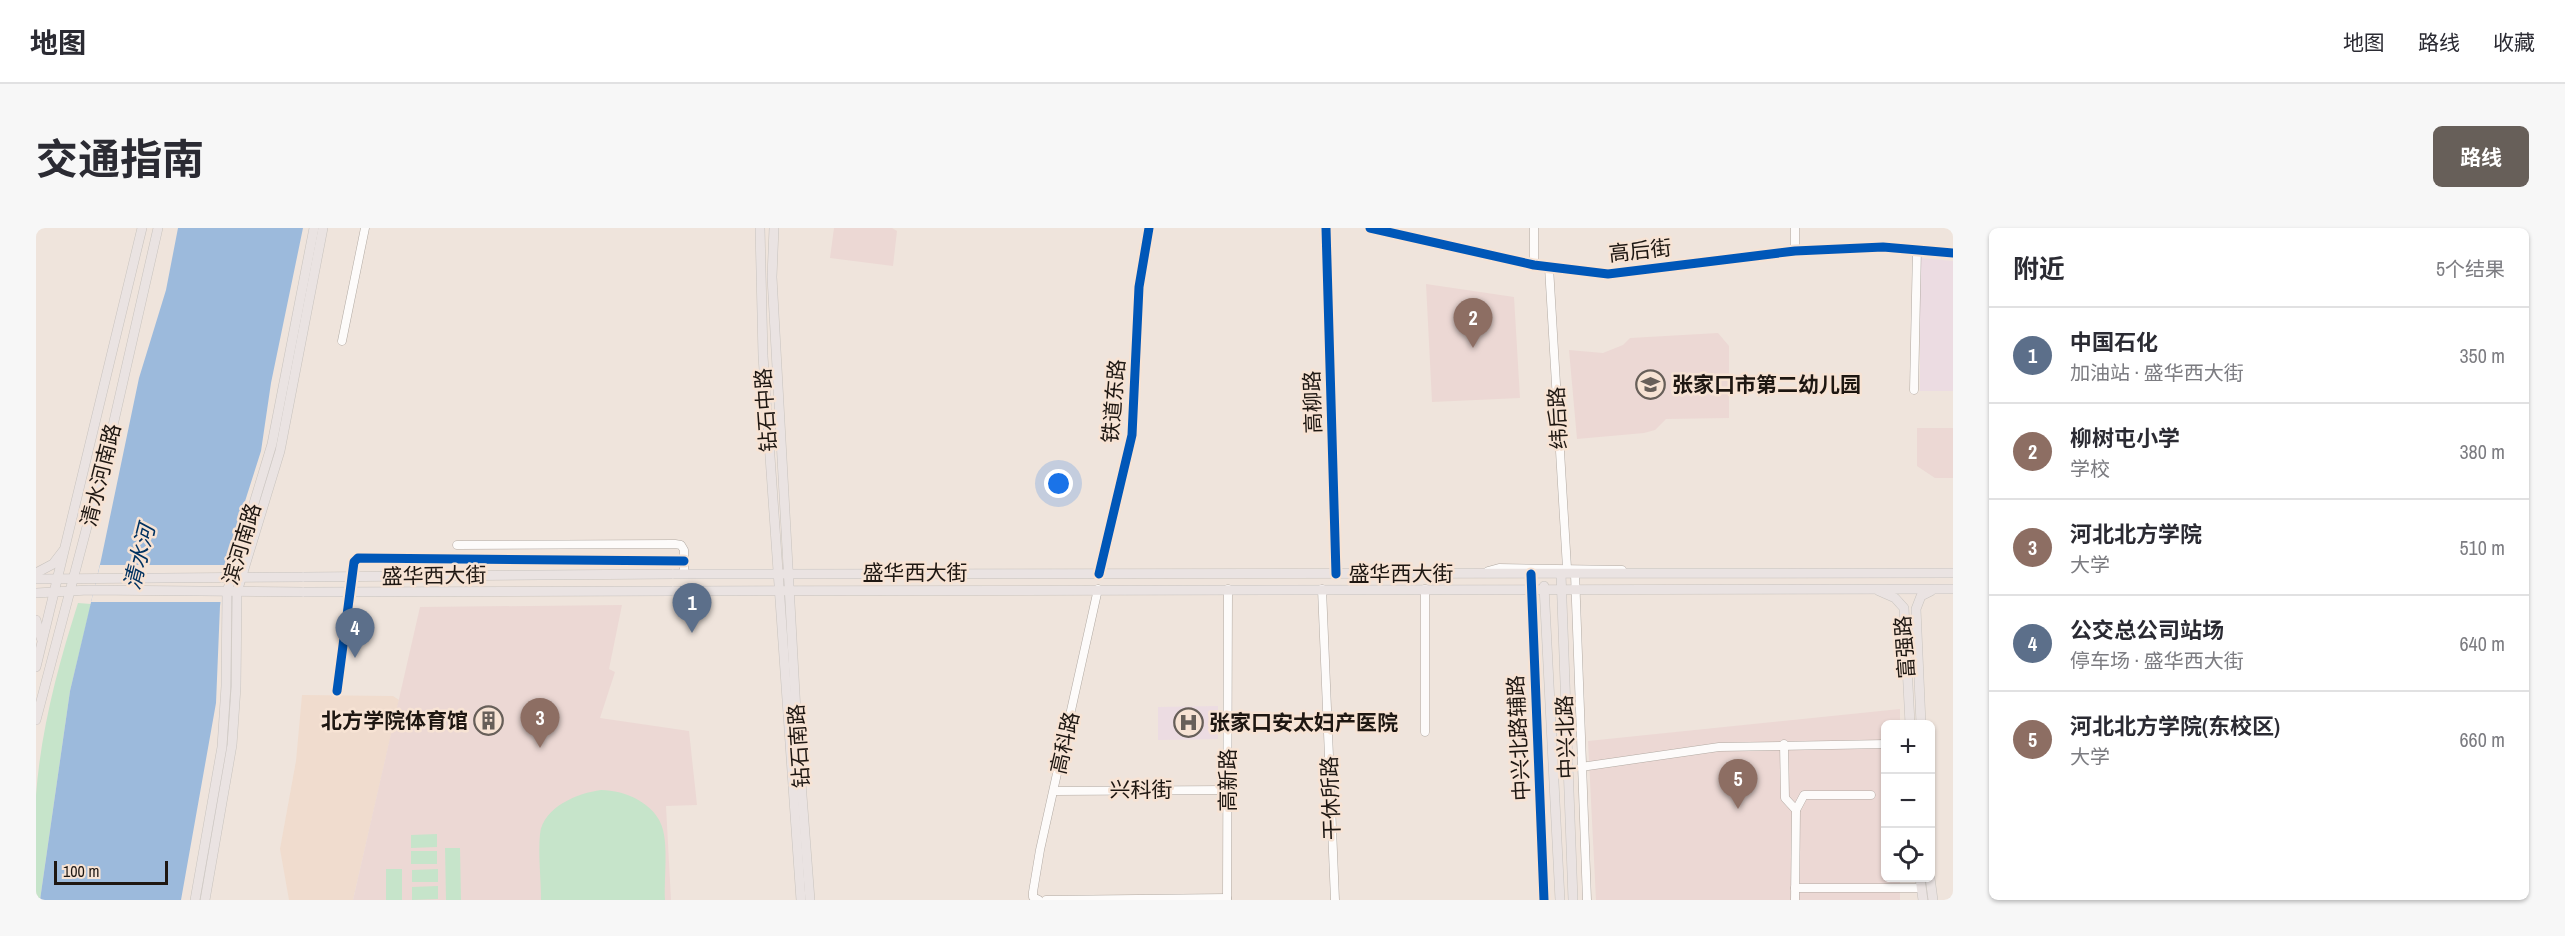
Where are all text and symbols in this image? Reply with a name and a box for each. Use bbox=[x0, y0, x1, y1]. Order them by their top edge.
text: 地图 bbox=[30, 24, 86, 62]
text: 地图 bbox=[2343, 28, 2385, 57]
text: 路线 bbox=[2418, 28, 2460, 57]
text: 收藏 bbox=[2493, 28, 2535, 57]
button: 路线 bbox=[2433, 126, 2529, 187]
text: 交通指南 bbox=[36, 131, 204, 187]
street label: 高后街 bbox=[1607, 233, 1673, 268]
text: 附近 bbox=[2013, 251, 2065, 286]
text: 5个结果 bbox=[2436, 255, 2505, 282]
pin: 2 bbox=[1454, 298, 1492, 348]
text: 中国石化 bbox=[2070, 327, 2158, 357]
text: 1 bbox=[2028, 342, 2037, 369]
text: 350 m bbox=[2459, 342, 2505, 369]
street label: 铁道东路 bbox=[1095, 358, 1132, 444]
text: 加油站 · 盛华西大街 bbox=[2070, 359, 2244, 386]
street label: 钻石中路 bbox=[748, 367, 783, 453]
school or university icon: 张家口市第二幼儿园 bbox=[1635, 369, 1667, 401]
street label: 高柳路 bbox=[1297, 370, 1328, 434]
place label: 张家口市第二幼儿园 bbox=[1672, 370, 1861, 399]
street label: 纬后路 bbox=[1541, 386, 1574, 450]
street label: 清水河南路 bbox=[74, 420, 127, 529]
text: 柳树屯小学 bbox=[2070, 423, 2180, 453]
text: 2 bbox=[2028, 438, 2037, 465]
text: 380 m bbox=[2459, 438, 2505, 465]
text: 学校 bbox=[2070, 455, 2110, 482]
your location bbox=[1044, 469, 1073, 498]
street label: 滨河南路 bbox=[215, 499, 268, 588]
water label: 清水河 bbox=[116, 517, 163, 593]
text: 河北北方学院 bbox=[2070, 519, 2202, 549]
text: 3 bbox=[2028, 534, 2037, 561]
text: 510 m bbox=[2459, 534, 2505, 561]
text: 大学 bbox=[2070, 551, 2110, 578]
street label: 盛华西大街 bbox=[863, 558, 968, 587]
street label: 盛华西大街 bbox=[1349, 559, 1454, 588]
street label: 盛华西大街 bbox=[381, 560, 487, 591]
pin: 1 bbox=[672, 584, 712, 633]
pin: 4 bbox=[336, 608, 374, 658]
street label: 富强路 bbox=[1888, 615, 1921, 679]
text: 公交总公司站场 bbox=[2070, 615, 2224, 645]
text: 4 bbox=[2028, 630, 2037, 657]
text: 640 m bbox=[2459, 630, 2505, 657]
text: 停车场 · 盛华西大街 bbox=[2070, 647, 2244, 674]
street label: 中兴北路辅路 bbox=[1501, 674, 1536, 802]
street label: 中兴北路 bbox=[1550, 695, 1581, 779]
pin: 3 bbox=[520, 698, 560, 748]
street label: 钻石南路 bbox=[781, 703, 816, 789]
building icon: 北方学院体育馆 bbox=[473, 705, 505, 737]
place label: 北方学院体育馆 bbox=[321, 706, 468, 735]
hospital icon: 张家口安太妇产医院 bbox=[1172, 707, 1204, 739]
place label: 张家口安太妇产医院 bbox=[1209, 708, 1398, 737]
street label: 高科路 bbox=[1043, 709, 1086, 777]
text: 河北北方学院(东校区) bbox=[2070, 711, 2280, 741]
map controls bbox=[1881, 720, 1935, 882]
button: + bbox=[1881, 720, 1935, 774]
text: 5 bbox=[2028, 726, 2037, 753]
text: 660 m bbox=[2459, 726, 2505, 753]
text: 大学 bbox=[2070, 743, 2110, 770]
street label: 高新路 bbox=[1213, 749, 1242, 812]
street label: 干休所路 bbox=[1315, 756, 1346, 840]
pin: 5 bbox=[1718, 760, 1758, 809]
button: − bbox=[1881, 774, 1935, 828]
street label: 兴科街 bbox=[1110, 775, 1173, 804]
button: locate bbox=[1881, 828, 1935, 882]
scale bar bbox=[54, 858, 168, 886]
text: 100 m bbox=[63, 860, 99, 882]

